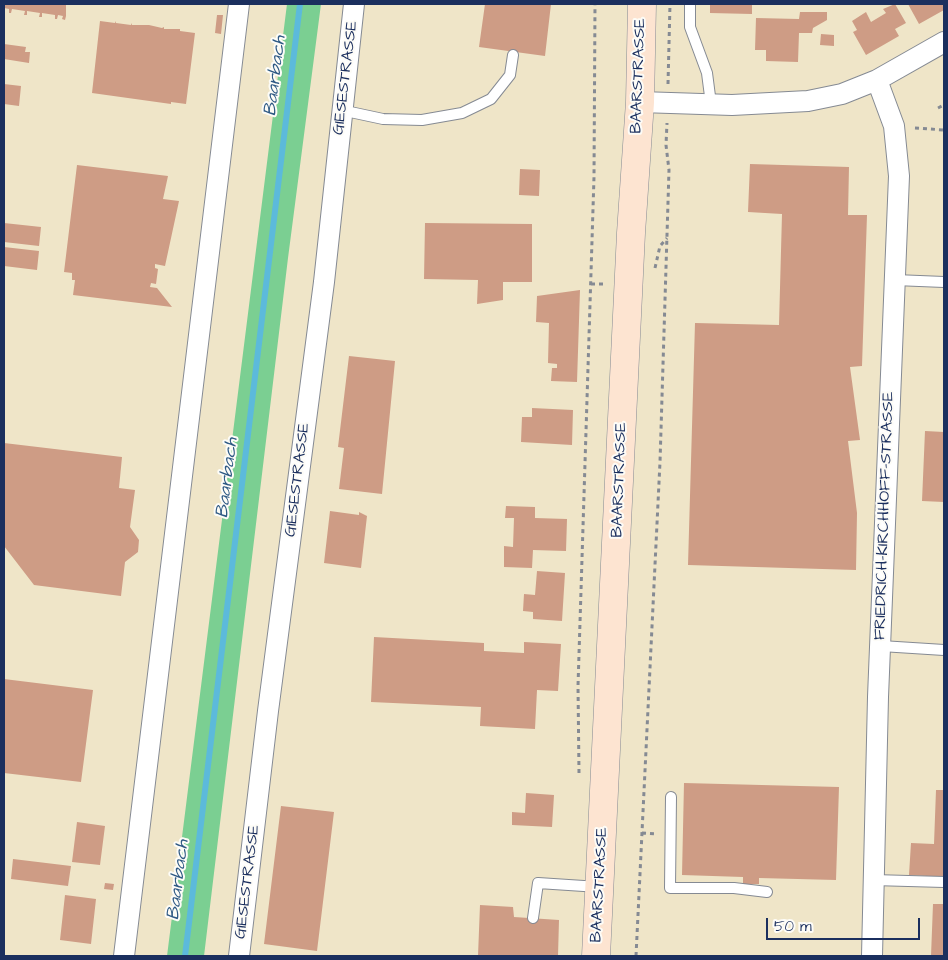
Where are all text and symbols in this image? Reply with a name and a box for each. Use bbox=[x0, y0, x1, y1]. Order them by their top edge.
street label: BAARSTRASSE bbox=[627, 18, 651, 134]
street label: GIESESTRASSE bbox=[329, 20, 363, 136]
water label: Baarbach bbox=[260, 35, 292, 117]
street label: FRIEDRICH-KIRCHHOFF-STRASSE bbox=[871, 391, 899, 641]
street label: GIESESTRASSE bbox=[281, 422, 315, 538]
street label: BAARSTRASSE bbox=[608, 422, 632, 538]
water label: Baarbach bbox=[212, 437, 244, 519]
street label: GIESESTRASSE bbox=[231, 824, 265, 940]
street label: BAARSTRASSE bbox=[587, 827, 613, 943]
water label: Baarbach bbox=[163, 839, 195, 921]
scale bar bbox=[768, 908, 922, 940]
text: 50 m bbox=[774, 916, 812, 937]

